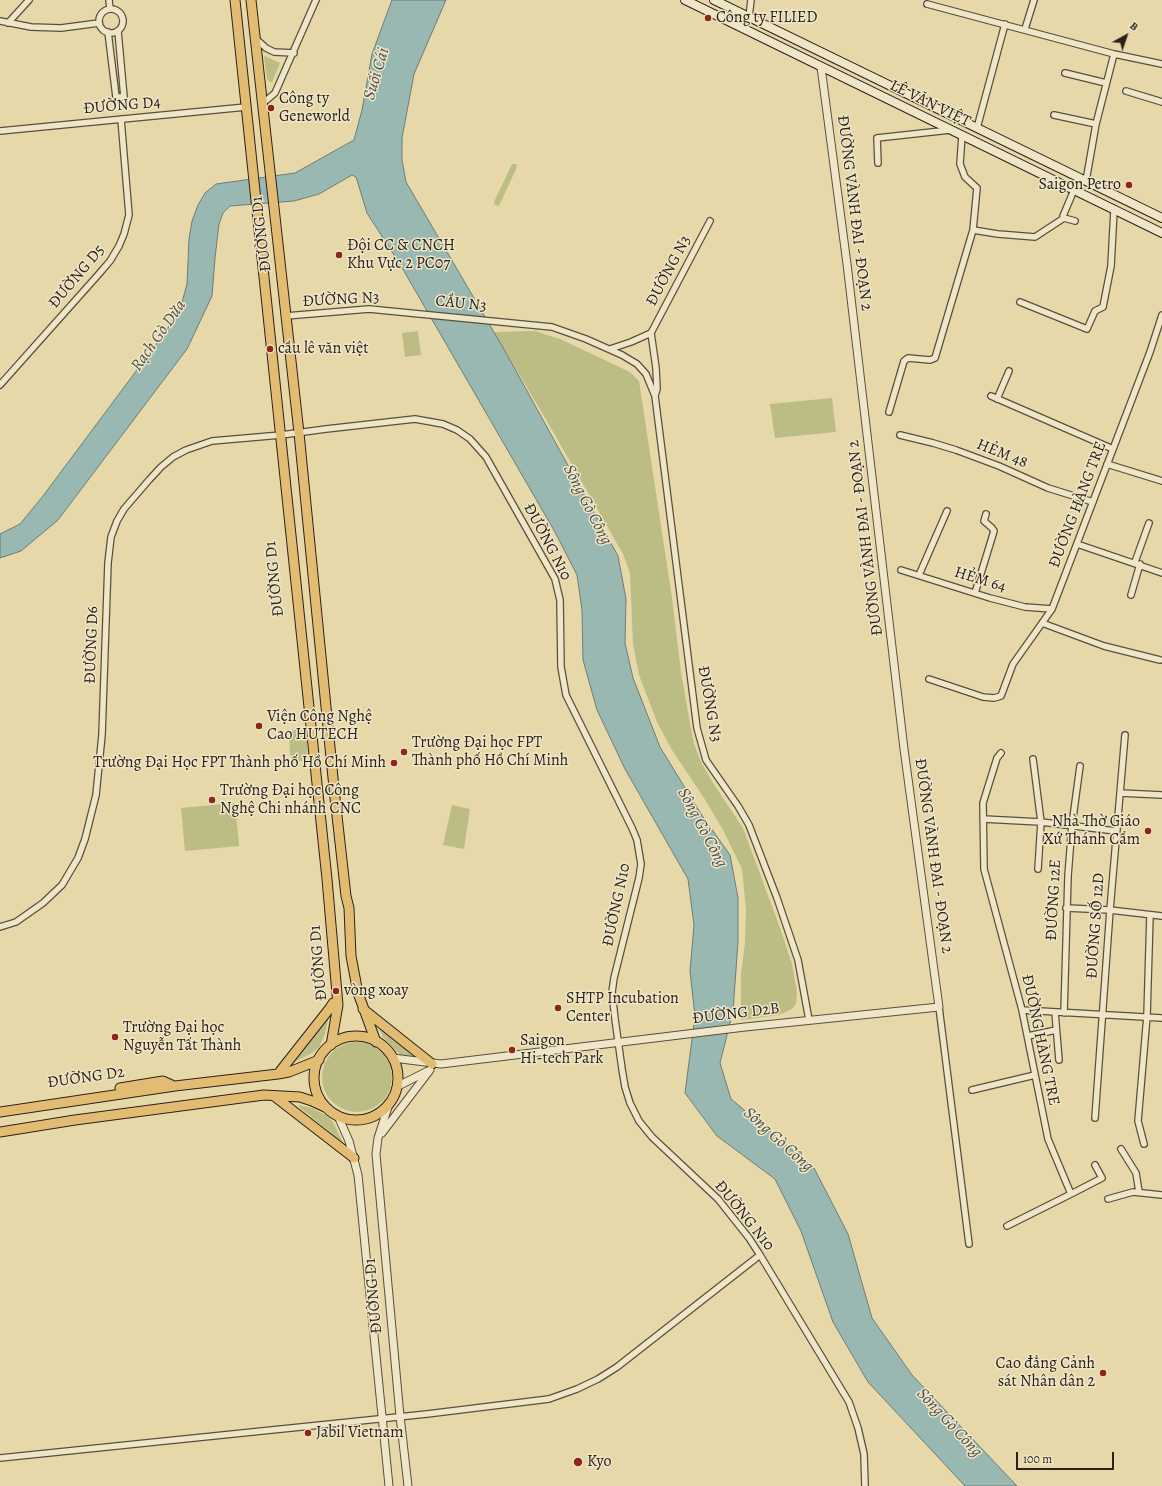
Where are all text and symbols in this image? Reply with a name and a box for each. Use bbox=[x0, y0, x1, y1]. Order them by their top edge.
place label: Công ty FILIED bbox=[716, 8, 817, 28]
marker: Công ty FILIED bbox=[703, 13, 713, 23]
north arrow bbox=[1106, 16, 1146, 56]
text: B bbox=[1127, 18, 1142, 34]
water label: Suối Cái bbox=[359, 46, 395, 102]
street label: LÊ VĂN VIỆT bbox=[887, 76, 973, 132]
place label: Công ty Geneworld bbox=[279, 89, 350, 127]
street label: ĐƯỜNG D4 bbox=[83, 93, 161, 119]
marker: Công ty Geneworld bbox=[266, 103, 276, 113]
street label: ĐƯỜNG VÀNH ĐAI - ĐOẠN 2 bbox=[832, 114, 876, 312]
place label: Saigon Petro bbox=[1038, 175, 1121, 195]
marker: Saigon Petro bbox=[1124, 180, 1134, 190]
street label: ĐƯỜNG D1 bbox=[248, 195, 276, 273]
street label: ĐƯỜNG N3 bbox=[642, 232, 696, 310]
place label: Đội CC & CNCH Khu Vực 2 PC07 bbox=[347, 236, 455, 274]
street label: ĐƯỜNG D5 bbox=[45, 241, 109, 313]
marker: Đội CC & CNCH Khu Vực 2 PC07 bbox=[334, 250, 344, 260]
street label: ĐƯỜNG N3 bbox=[302, 288, 380, 312]
street label: CẦU N3 bbox=[434, 292, 488, 316]
water label: Rạch Gò Dừa bbox=[127, 296, 191, 376]
place label: cầu lê văn việt bbox=[278, 339, 368, 359]
marker: cầu lê văn việt bbox=[265, 344, 275, 354]
street label: HẺM 48 bbox=[974, 435, 1030, 473]
street label: ĐƯỜNG VÀNH ĐAI - ĐOẠN 2 bbox=[844, 439, 888, 637]
street label: ĐƯỜNG HÀNG TRE bbox=[1045, 439, 1111, 571]
water label: Sông Gò Công bbox=[558, 461, 616, 549]
street label: ĐƯỜNG N10 bbox=[519, 500, 575, 584]
street label: ĐƯỜNG D1 bbox=[261, 540, 289, 618]
street label: HẺM 64 bbox=[952, 563, 1008, 597]
street label: ĐƯỜNG D6 bbox=[81, 606, 103, 684]
street label: ĐƯỜNG N3 bbox=[693, 664, 725, 744]
place label: Viện Công Nghệ Cao HUTECH bbox=[267, 707, 372, 745]
marker: Viện Công Nghệ Cao HUTECH bbox=[254, 721, 264, 731]
place label: Trường Đại học FPT Thành phố Hồ Chí Minh bbox=[412, 733, 568, 771]
marker: Trường Đại học FPT Thành phố Hồ Chí Minh bbox=[399, 747, 409, 757]
place label: Trường Đại Học FPT Thành phố Hồ Chí Minh bbox=[93, 753, 386, 773]
street label: ĐƯỜNG VÀNH ĐAI - ĐOẠN 2 bbox=[910, 757, 956, 955]
marker: Trường Đại Học FPT Thành phố Hồ Chí Minh bbox=[389, 758, 399, 768]
place label: Trường Đại học Công Nghệ Chi nhánh CNC bbox=[220, 781, 361, 819]
water label: Sông Gò Công bbox=[672, 785, 732, 871]
marker: Trường Đại học Công Nghệ Chi nhánh CNC bbox=[207, 795, 217, 805]
place label: Nhà Thờ Giáo Xứ Thánh Cẩm bbox=[1043, 812, 1140, 850]
marker: Nhà Thờ Giáo Xứ Thánh Cẩm bbox=[1143, 826, 1153, 836]
street label: ĐƯỜNG 12E bbox=[1042, 859, 1066, 941]
street label: ĐƯỜNG N10 bbox=[599, 862, 635, 948]
street label: ĐƯỜNG SỐ 12D bbox=[1083, 872, 1109, 980]
street label: ĐƯỜNG D1 bbox=[306, 924, 332, 1002]
street label: ĐƯỜNG HÀNG TRE bbox=[1017, 973, 1063, 1107]
place label: vòng xoay bbox=[344, 981, 408, 1001]
marker: vòng xoay bbox=[331, 986, 341, 996]
place label: SHTP Incubation Center bbox=[566, 989, 679, 1027]
street label: ĐƯỜNG D2B bbox=[691, 999, 781, 1029]
marker: SHTP Incubation Center bbox=[553, 1003, 563, 1013]
place label: Trường Đại học Nguyễn Tất Thành bbox=[123, 1018, 241, 1056]
place label: Saigon Hi-tech Park bbox=[520, 1031, 603, 1069]
marker: Trường Đại học Nguyễn Tất Thành bbox=[110, 1032, 120, 1042]
marker: Saigon Hi-tech Park bbox=[507, 1045, 517, 1055]
street label: ĐƯỜNG D2 bbox=[46, 1063, 126, 1093]
water label: Sông Gò Công bbox=[739, 1103, 817, 1177]
street label: ĐƯỜNG N10 bbox=[710, 1177, 778, 1255]
street label: ĐƯỜNG D1 bbox=[361, 1257, 387, 1335]
place label: Cao đẳng Cảnh sát Nhân dân 2 bbox=[996, 1354, 1095, 1392]
marker: Cao đẳng Cảnh sát Nhân dân 2 bbox=[1098, 1368, 1108, 1378]
water label: Sông Gò Công bbox=[912, 1384, 986, 1462]
place label: Jabil Vietnam bbox=[316, 1423, 404, 1443]
marker: Jabil Vietnam bbox=[303, 1428, 313, 1438]
scale bar bbox=[1018, 1444, 1116, 1470]
text: 100 m bbox=[1023, 1451, 1052, 1467]
place label: Kyo bbox=[587, 1452, 611, 1472]
marker: Kyo bbox=[572, 1456, 584, 1468]

